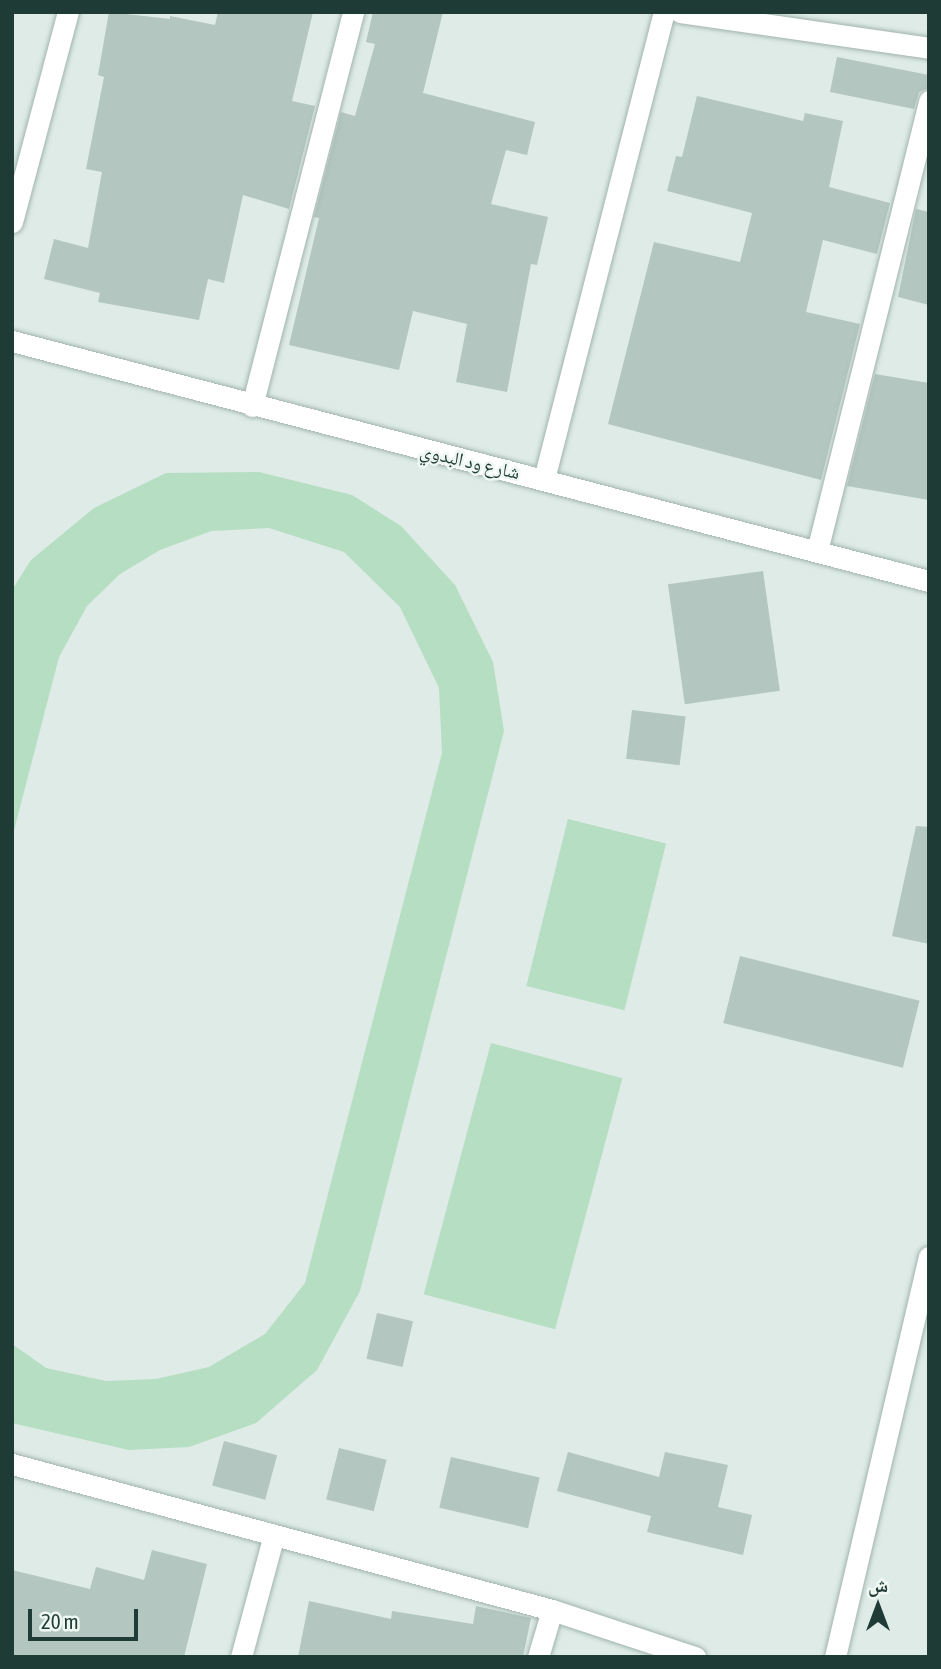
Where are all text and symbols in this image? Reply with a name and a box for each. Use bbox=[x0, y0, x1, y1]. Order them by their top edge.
street label: شارع ود البدوي bbox=[418, 439, 522, 485]
north arrow bbox=[843, 1571, 913, 1641]
text: ش bbox=[868, 1574, 888, 1596]
scale bar bbox=[32, 1596, 142, 1640]
text: 20 m bbox=[41, 1609, 79, 1633]

